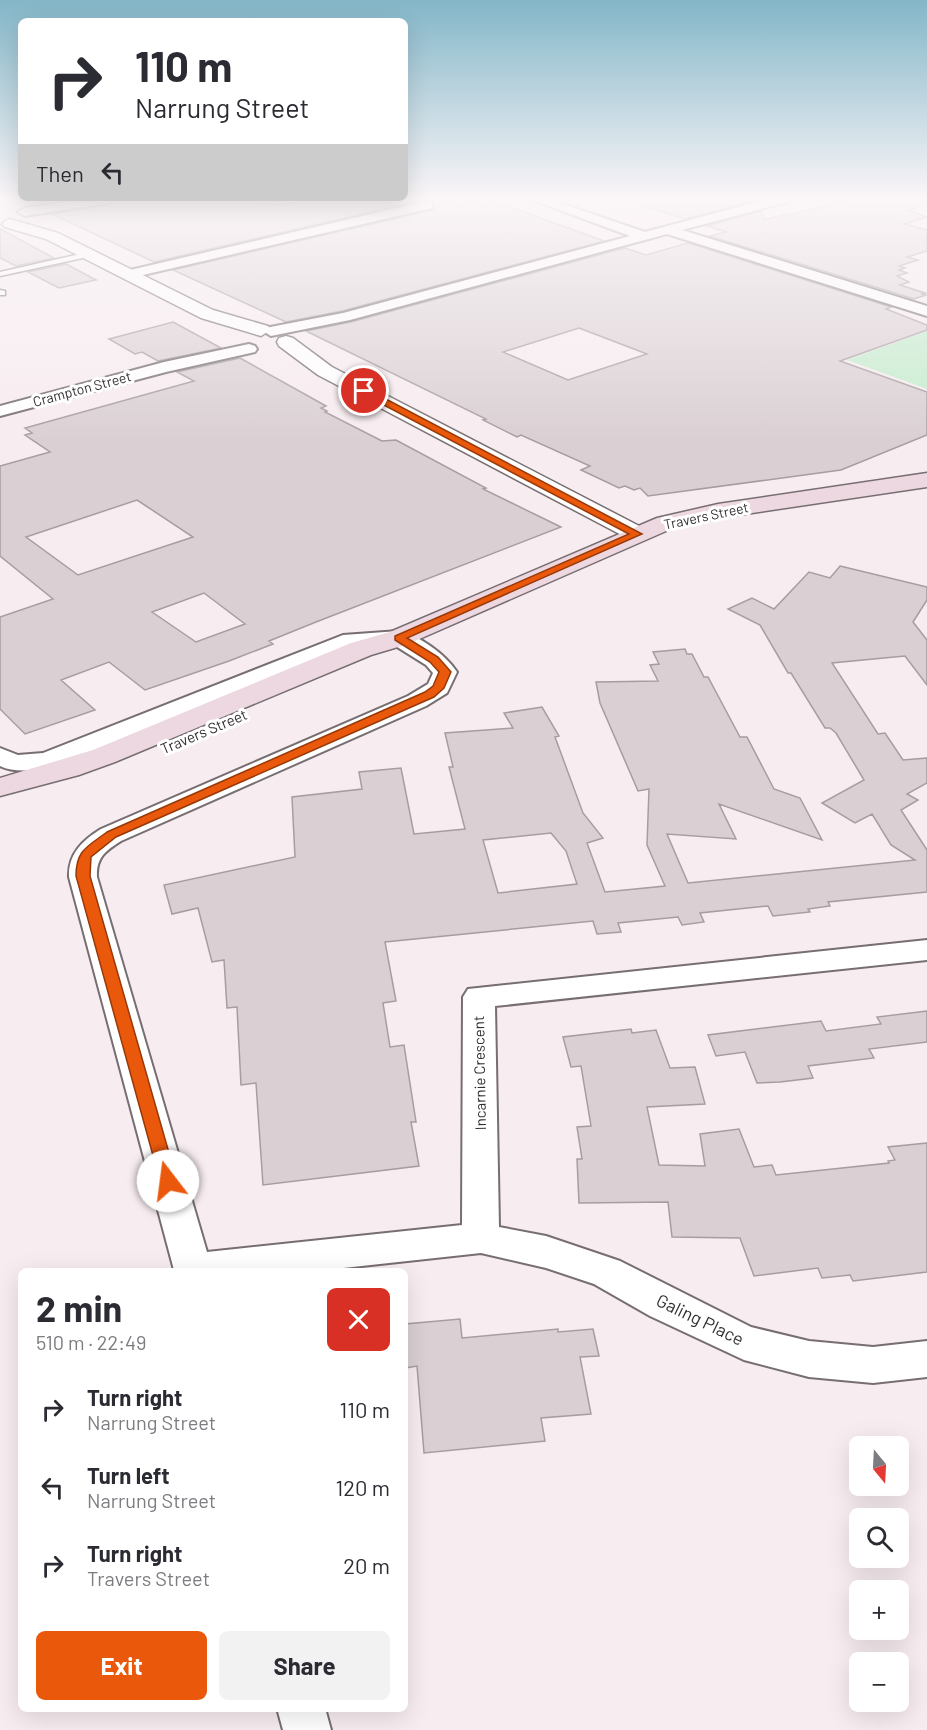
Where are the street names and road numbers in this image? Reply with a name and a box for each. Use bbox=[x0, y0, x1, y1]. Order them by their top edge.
street label: Crampton Street bbox=[31, 367, 133, 410]
street label: Travers Street bbox=[662, 498, 750, 533]
street label: Travers Street bbox=[158, 705, 250, 757]
street label: Incarnie Crescent bbox=[469, 1016, 489, 1130]
street label: Galing Place bbox=[653, 1288, 748, 1350]

